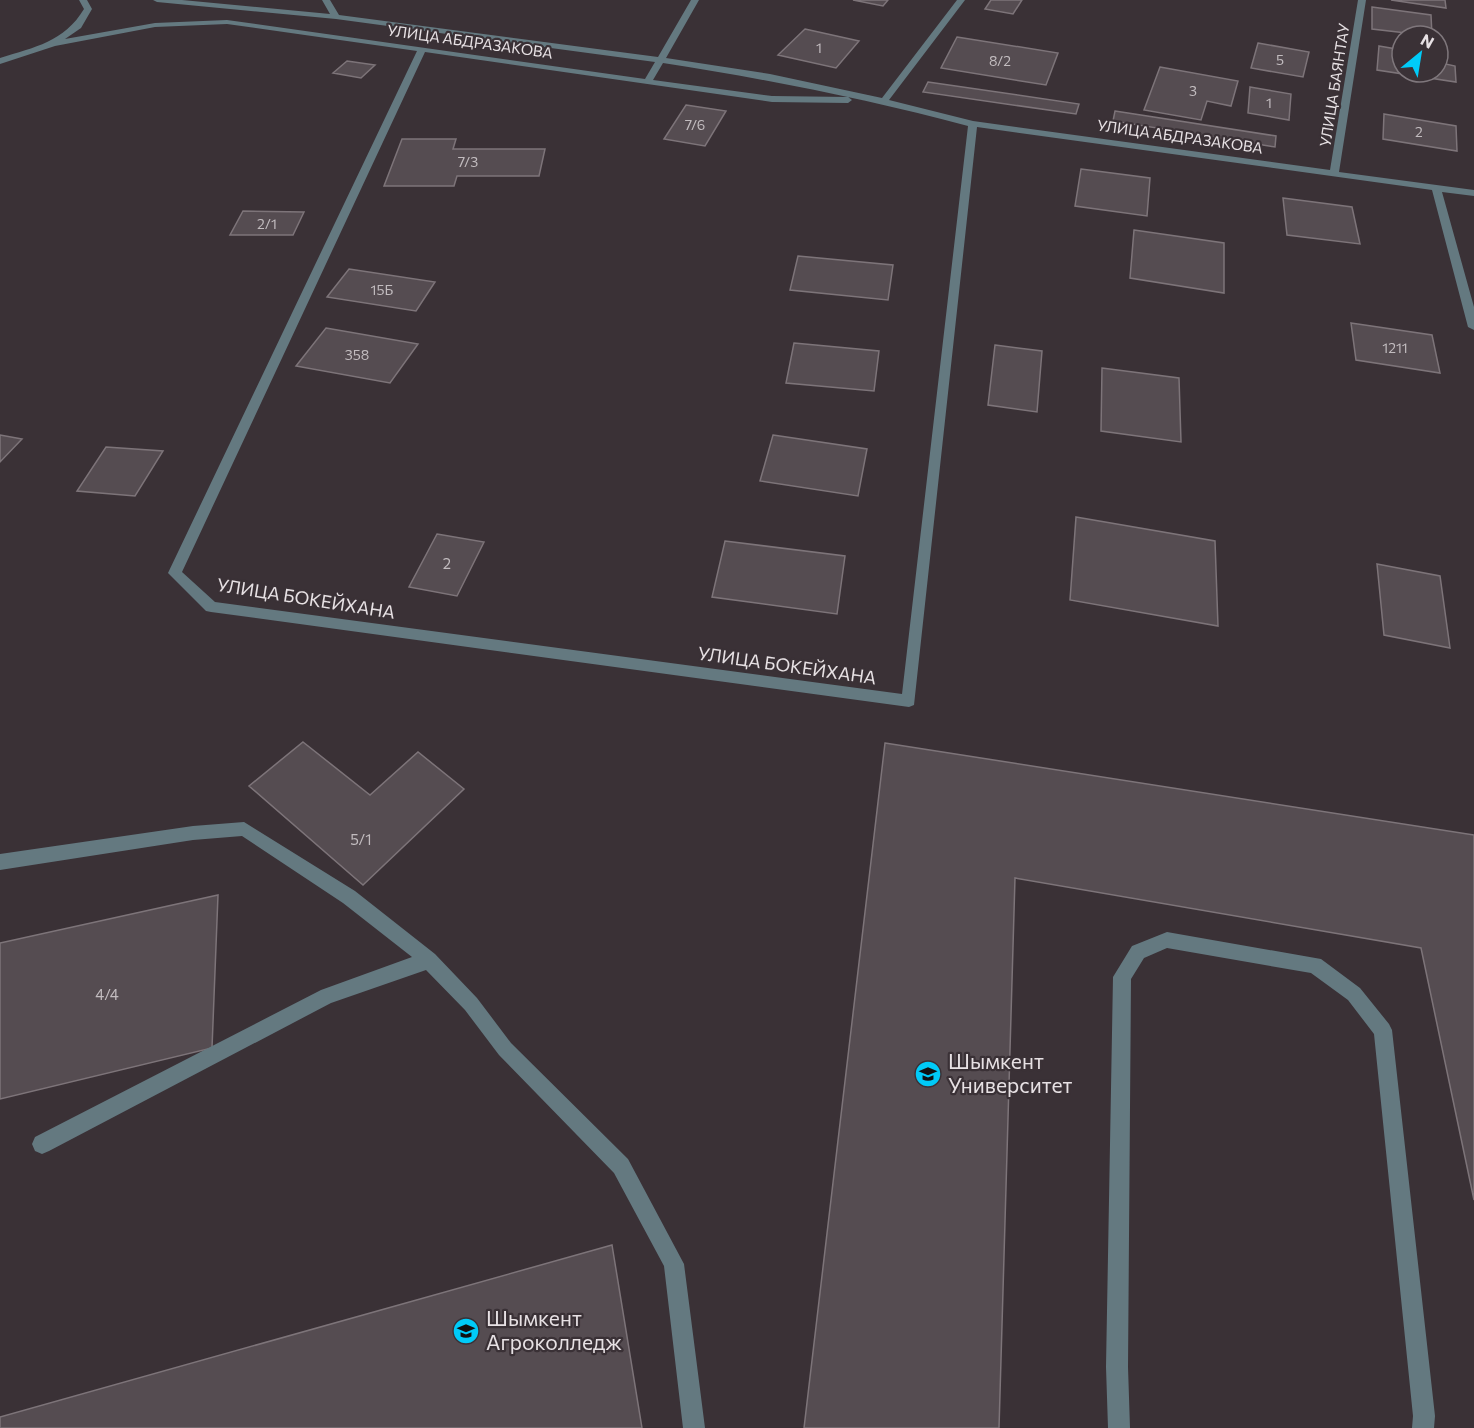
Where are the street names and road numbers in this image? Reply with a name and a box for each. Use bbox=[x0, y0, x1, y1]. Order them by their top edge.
street label: УЛИЦА АБДРАЗАКОВА bbox=[386, 20, 554, 62]
street label: УЛИЦА БАЯНТАУ bbox=[1315, 22, 1353, 148]
street label: УЛИЦА АБДРАЗАКОВА bbox=[1096, 115, 1264, 157]
street label: УЛИЦА БОКЕЙХАНА bbox=[215, 573, 397, 623]
street label: УЛИЦА БОКЕЙХАНА bbox=[696, 642, 878, 688]

